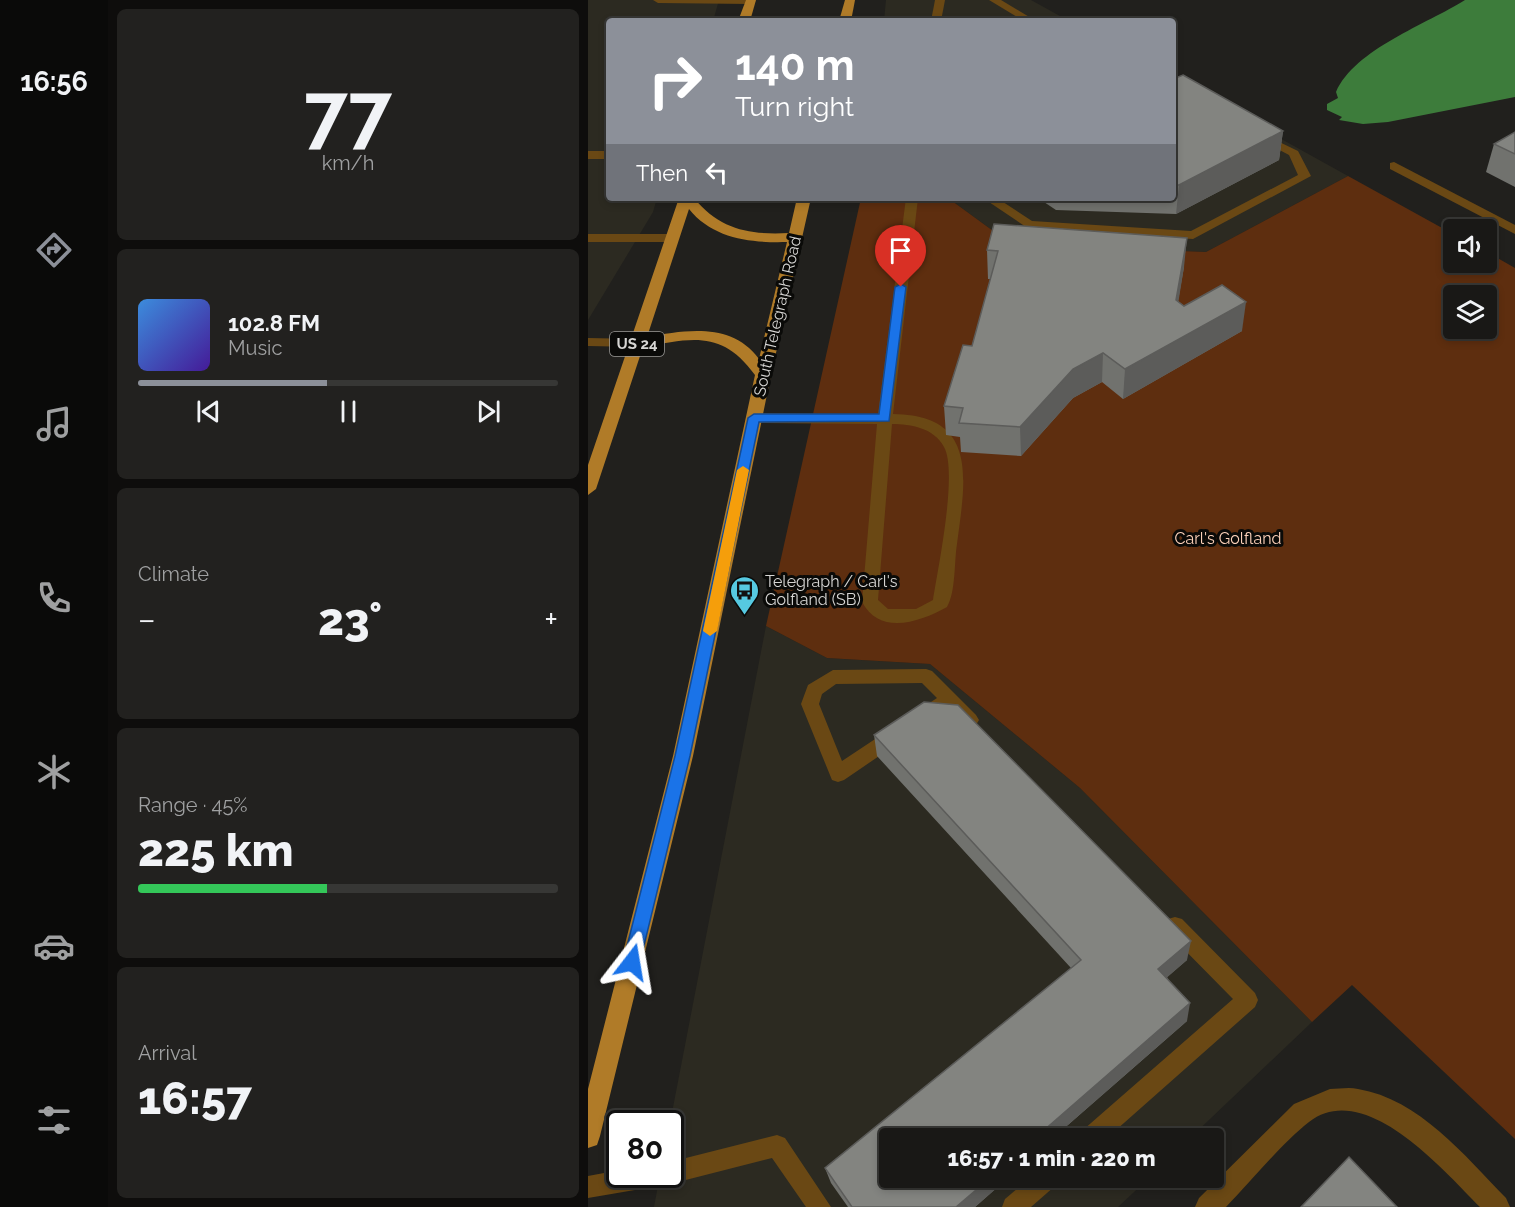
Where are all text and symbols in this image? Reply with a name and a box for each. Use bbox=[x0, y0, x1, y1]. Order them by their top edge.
text: 140 m bbox=[735, 41, 855, 90]
icon: right bbox=[636, 42, 714, 120]
text: 16:56 bbox=[20, 66, 88, 97]
text: 77 bbox=[304, 66, 392, 157]
text: Turn right bbox=[735, 91, 854, 122]
text: km/h bbox=[322, 151, 374, 175]
icon: left bbox=[700, 156, 733, 189]
text: Then bbox=[636, 160, 688, 186]
map controls bbox=[1443, 219, 1497, 339]
button: sound bbox=[1443, 219, 1497, 273]
pin bbox=[875, 225, 926, 287]
icon: directions bbox=[33, 229, 75, 271]
street label: South Telegraph Road bbox=[750, 234, 805, 398]
icon: arrive bbox=[884, 234, 917, 267]
button: layers bbox=[1443, 285, 1497, 339]
text: 102.8 FM bbox=[228, 310, 320, 336]
road number: US 24 bbox=[610, 332, 664, 356]
text: Music bbox=[228, 336, 282, 360]
icon: previous bbox=[192, 395, 225, 428]
icon: pause bbox=[332, 395, 365, 428]
icon: next bbox=[472, 395, 505, 428]
icon: music bbox=[33, 403, 75, 445]
park label: Carl's Golfland bbox=[1175, 529, 1282, 548]
text: Climate bbox=[138, 562, 209, 586]
place label: Telegraph / Carl's Golfland (SB) bbox=[765, 572, 898, 609]
bus stop icon: Telegraph / Carl's Golfland (SB) bbox=[728, 574, 760, 616]
icon: phone bbox=[33, 577, 75, 619]
text: 23° bbox=[318, 593, 382, 646]
text: − bbox=[138, 600, 156, 639]
text: + bbox=[544, 600, 558, 639]
icon: climate bbox=[33, 751, 75, 793]
text: Range · 45% bbox=[138, 793, 248, 817]
text: 225 km bbox=[138, 824, 293, 877]
icon: car bbox=[33, 925, 75, 967]
position arrow bbox=[600, 930, 664, 994]
text: Arrival bbox=[138, 1041, 197, 1065]
text: 16:57 bbox=[138, 1072, 252, 1125]
icon: filters bbox=[33, 1099, 75, 1141]
speed limit sign: 80 bbox=[606, 1110, 684, 1188]
text: 16:57 · 1 min · 220 m bbox=[948, 1145, 1156, 1171]

